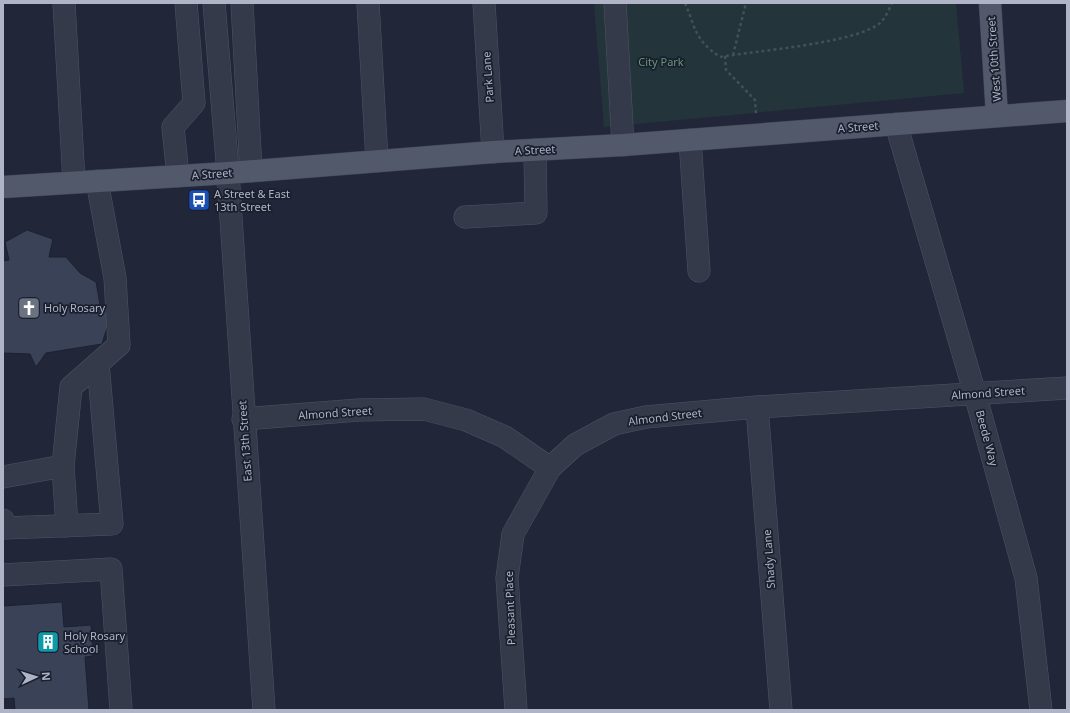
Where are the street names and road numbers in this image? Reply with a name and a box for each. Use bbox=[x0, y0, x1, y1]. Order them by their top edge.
street label: West 10th Street bbox=[983, 16, 1004, 102]
street label: Park Lane bbox=[478, 51, 497, 103]
street label: A Street bbox=[837, 118, 879, 135]
street label: A Street bbox=[514, 141, 556, 158]
street label: A Street bbox=[191, 165, 233, 182]
street label: Almond Street bbox=[951, 382, 1025, 403]
street label: East 13th Street bbox=[234, 400, 255, 482]
street label: Almond Street bbox=[298, 402, 372, 423]
street label: Almond Street bbox=[627, 405, 703, 428]
street label: Beede Way bbox=[973, 408, 1002, 468]
street label: Shady Lane bbox=[759, 529, 778, 589]
street label: Pleasant Place bbox=[501, 571, 518, 645]

